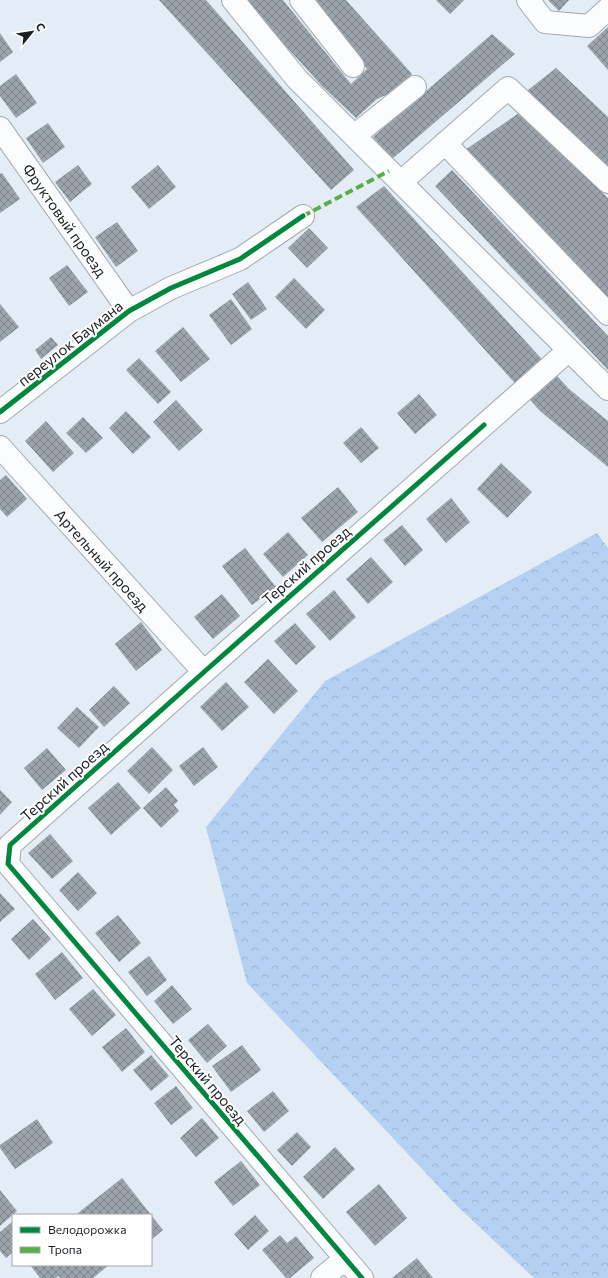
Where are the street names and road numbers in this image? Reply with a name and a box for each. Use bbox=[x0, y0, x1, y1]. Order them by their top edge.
street label: Фруктовый проезд bbox=[19, 160, 111, 280]
street label: переулок Баумана bbox=[14, 296, 126, 390]
street label: Артельный проезд bbox=[51, 505, 153, 615]
street label: Терский проезд bbox=[258, 522, 354, 608]
street label: Терский проезд bbox=[17, 737, 111, 825]
street label: Терский проезд bbox=[165, 1032, 251, 1128]

